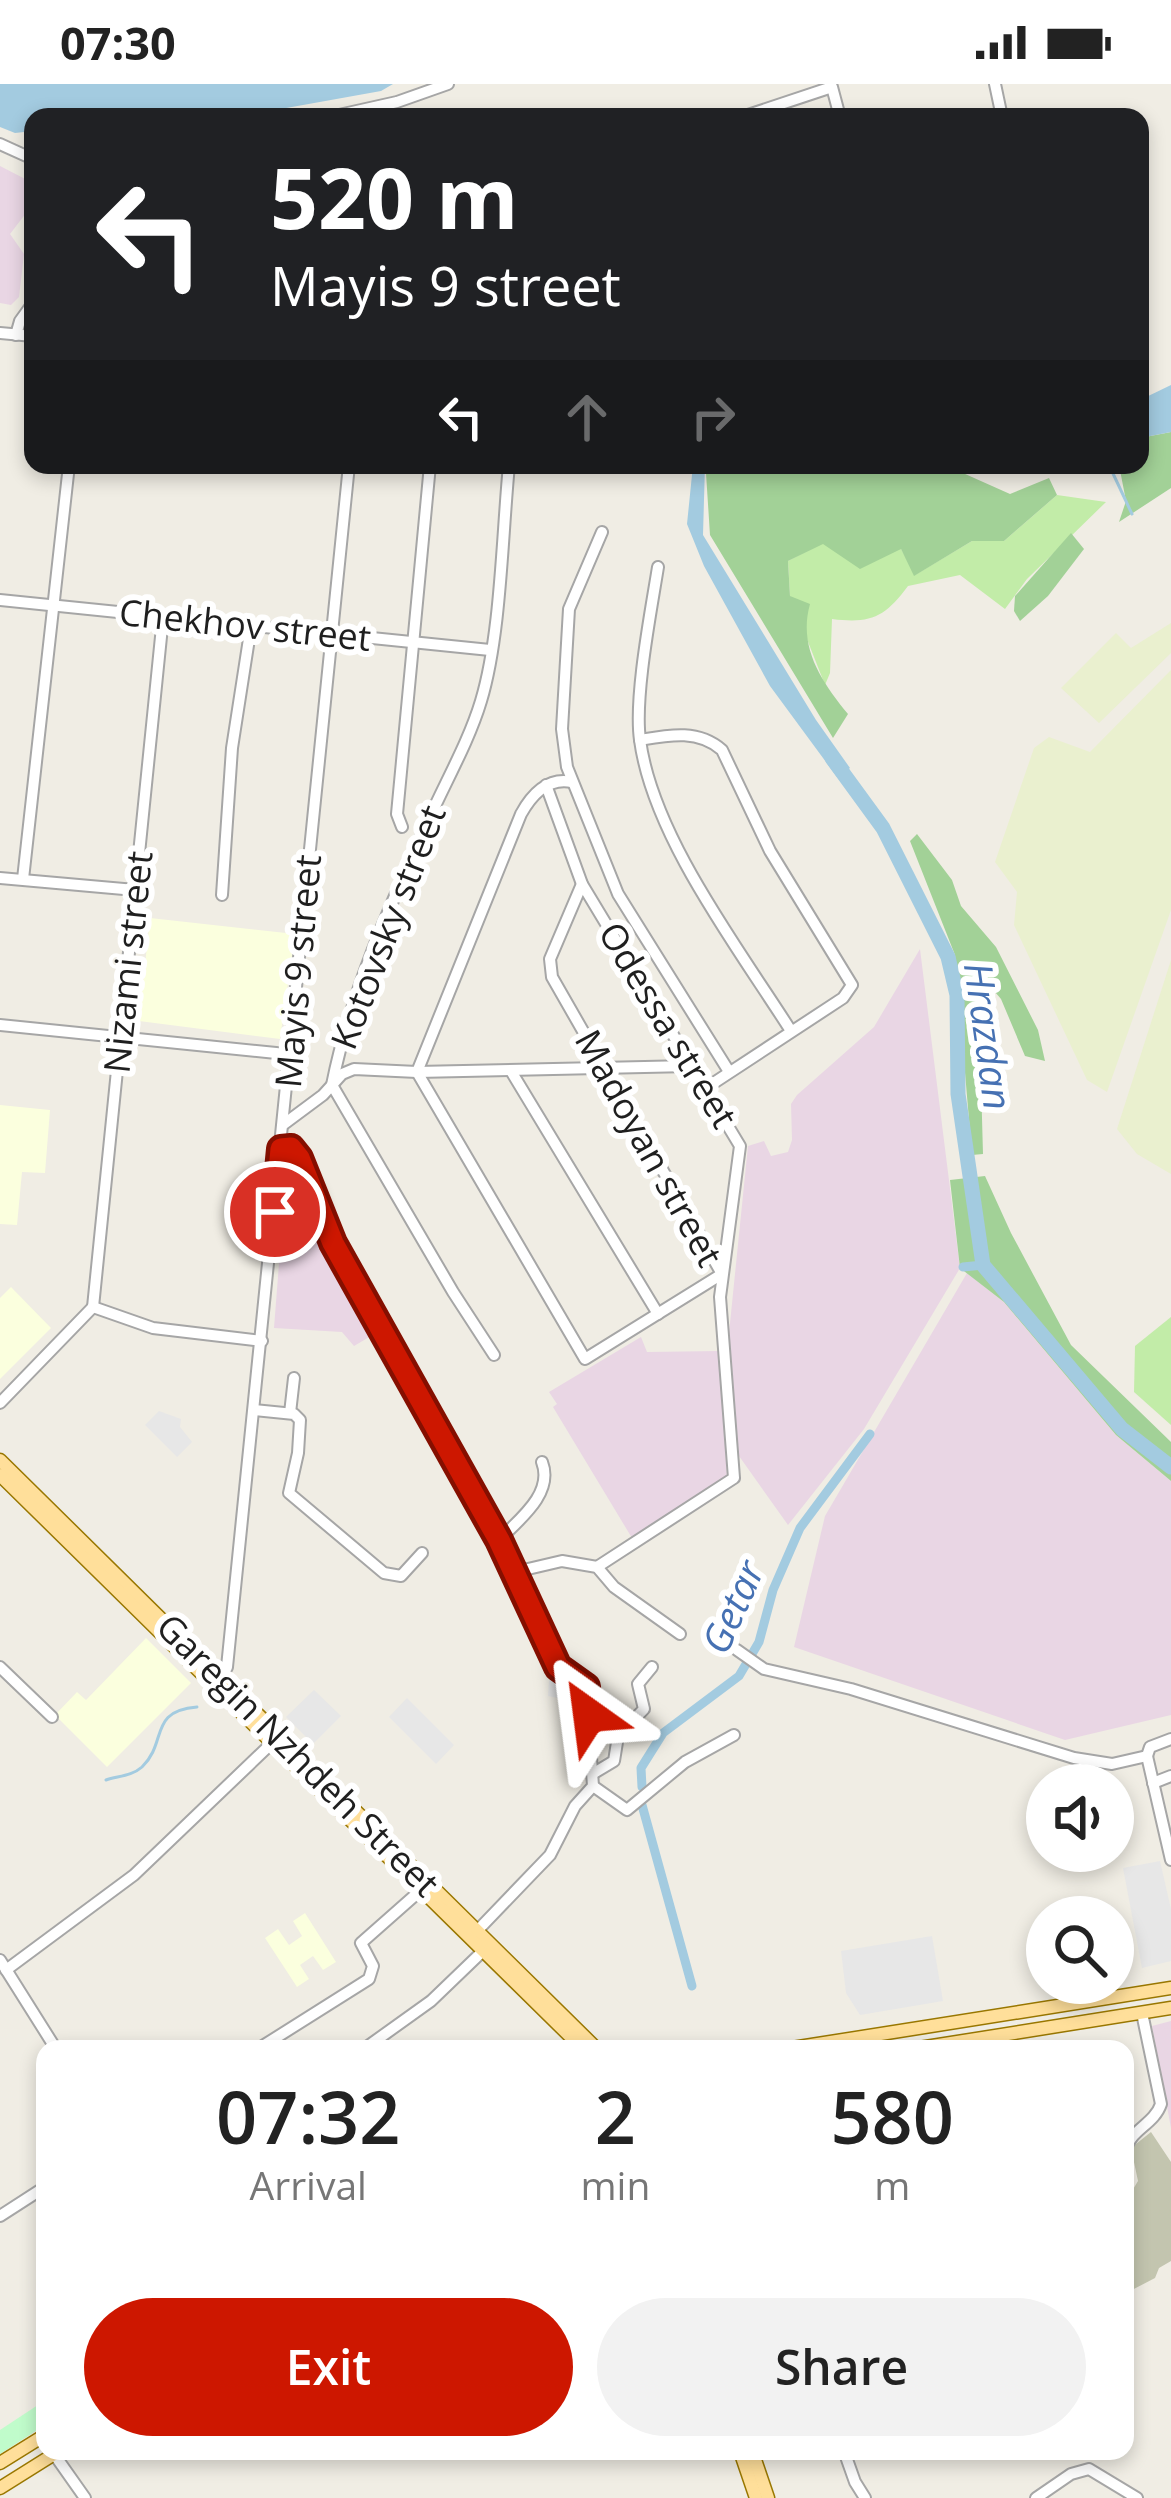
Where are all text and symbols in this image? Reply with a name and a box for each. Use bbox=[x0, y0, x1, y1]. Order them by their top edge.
text: 07:30 bbox=[60, 12, 176, 73]
text: 520 m bbox=[270, 139, 518, 254]
icon: left bbox=[72, 156, 228, 312]
text: Mayis 9 street bbox=[270, 248, 621, 322]
icon: left bbox=[428, 384, 494, 450]
icon: ahead bbox=[554, 384, 620, 450]
icon: right bbox=[680, 384, 746, 450]
street label: Chekhov street bbox=[117, 587, 373, 662]
street label: Kotovsky street bbox=[319, 798, 457, 1056]
street label: Nizami street bbox=[91, 849, 164, 1075]
street label: Mayis 9 street bbox=[263, 852, 332, 1090]
street label: Odessa street bbox=[588, 913, 749, 1137]
water label: Hrazdan bbox=[953, 959, 1026, 1113]
street label: Madoyan street bbox=[564, 1021, 735, 1275]
pin bbox=[224, 1161, 326, 1263]
icon: arrive bbox=[242, 1179, 308, 1245]
water label: Getar bbox=[688, 1550, 776, 1661]
street label: Garegin Nzhdeh Street bbox=[146, 1602, 451, 1907]
position arrow bbox=[526, 1652, 652, 1778]
map controls bbox=[1026, 1764, 1134, 2004]
button: sound bbox=[1026, 1764, 1134, 1872]
button: search bbox=[1026, 1896, 1134, 2004]
text: 07:32 bbox=[216, 2067, 400, 2165]
text: 2 bbox=[595, 2067, 636, 2165]
text: 580 bbox=[830, 2067, 954, 2165]
text: Arrival bbox=[250, 2158, 367, 2211]
text: min bbox=[581, 2158, 650, 2211]
text: m bbox=[874, 2158, 910, 2211]
button: Exit bbox=[84, 2298, 573, 2436]
button: Share bbox=[597, 2298, 1086, 2436]

